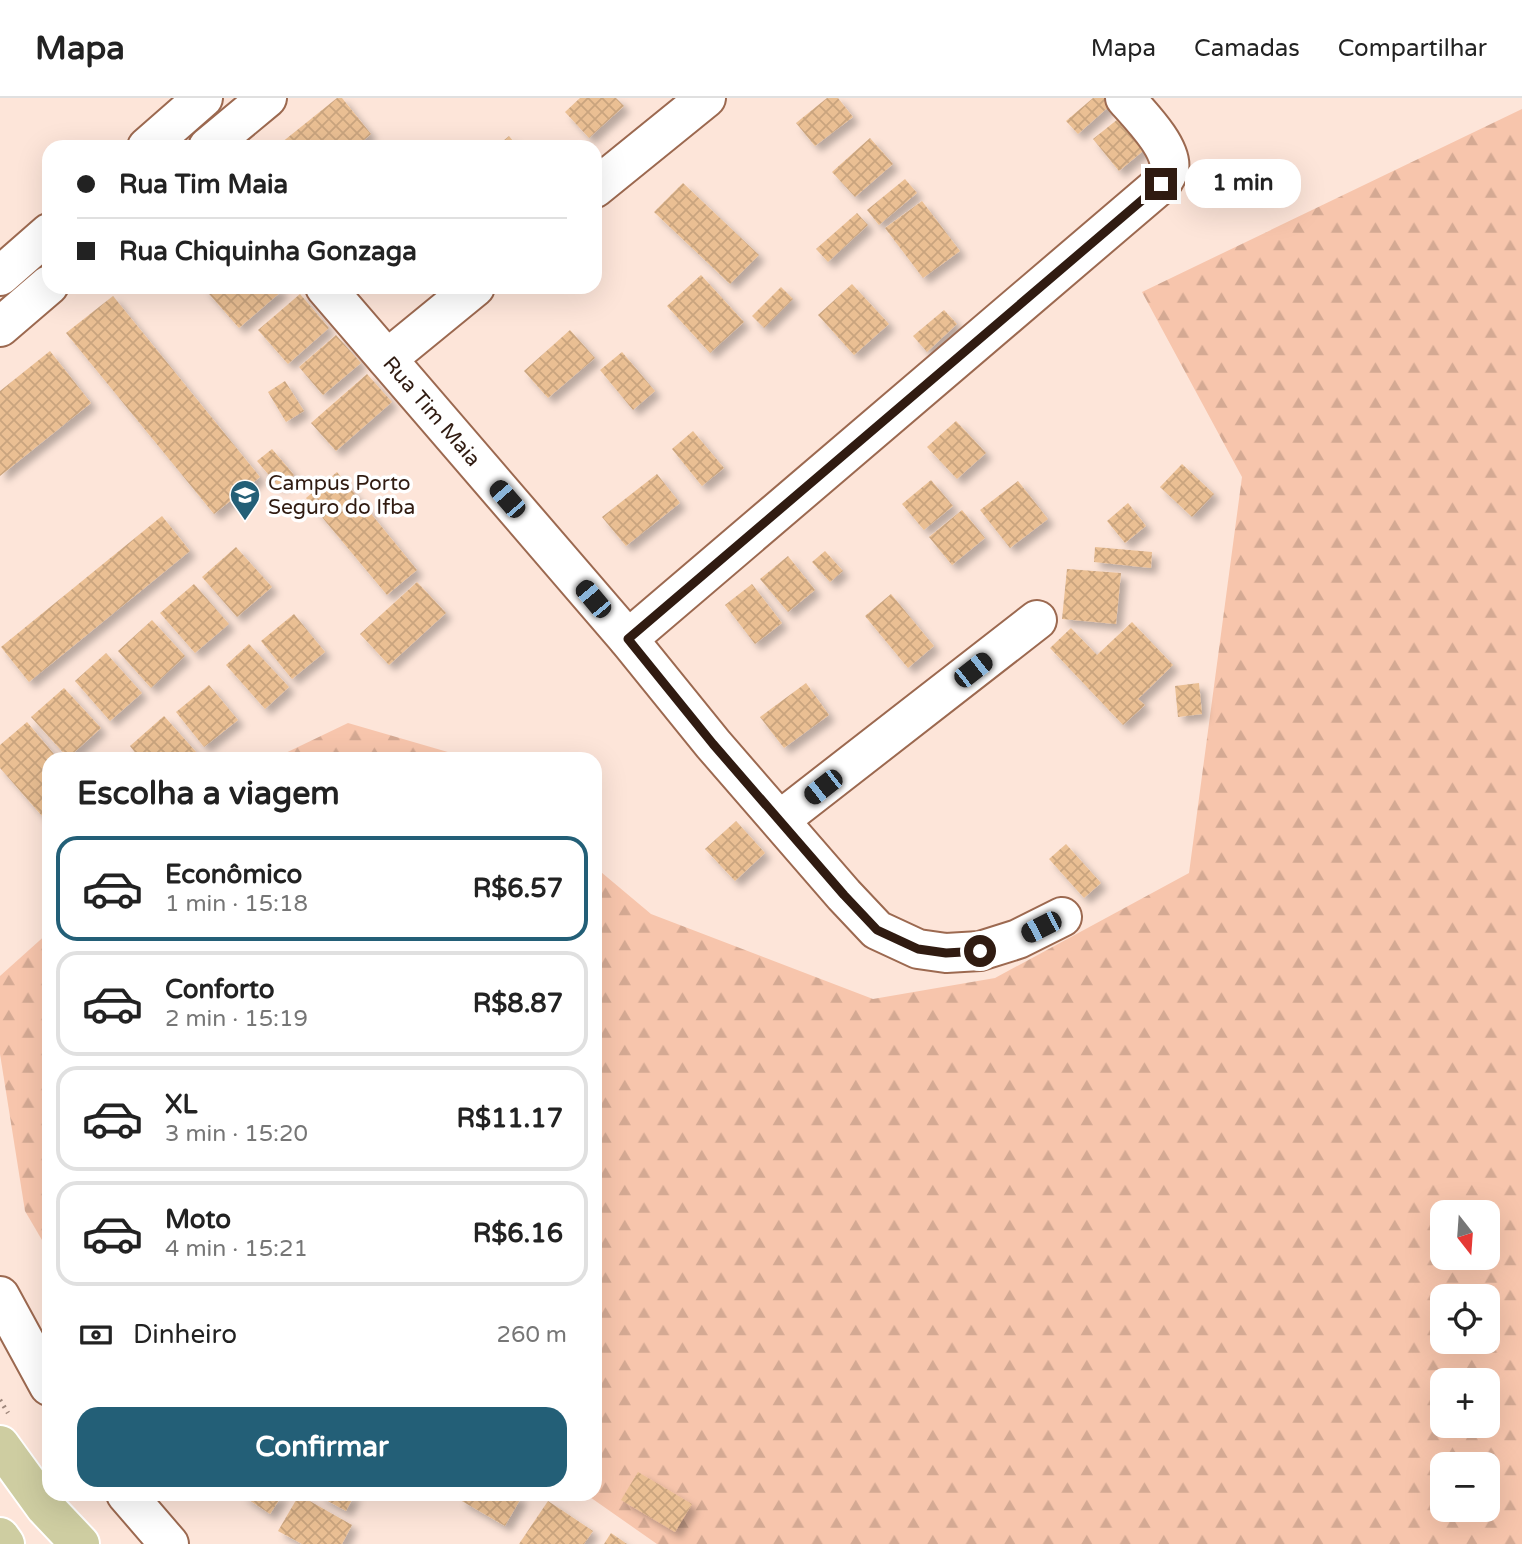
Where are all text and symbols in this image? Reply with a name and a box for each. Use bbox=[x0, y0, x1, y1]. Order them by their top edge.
text: Mapa bbox=[35, 29, 125, 68]
text: Mapa bbox=[1091, 34, 1156, 63]
text: Camadas bbox=[1194, 34, 1300, 63]
text: Compartilhar bbox=[1338, 34, 1487, 63]
callout: 1 min bbox=[1186, 160, 1301, 208]
route end bbox=[1145, 168, 1177, 200]
text: Rua Tim Maia bbox=[119, 169, 288, 200]
text: 1 min bbox=[1212, 169, 1274, 197]
text: Rua Chiquinha Gonzaga bbox=[119, 236, 417, 267]
street label: Rua Tim Maia bbox=[378, 352, 486, 472]
place label: Campus Porto Seguro do Ifba bbox=[268, 471, 415, 520]
car bbox=[486, 476, 529, 522]
school or university icon: Campus Porto Seguro do Ifba bbox=[228, 478, 262, 522]
car bbox=[572, 576, 615, 622]
car bbox=[950, 649, 997, 691]
car bbox=[800, 766, 847, 808]
text: Escolha a viagem bbox=[77, 775, 340, 813]
icon: car bbox=[81, 857, 144, 920]
text: Econômico bbox=[165, 859, 302, 890]
text: R$6.57 bbox=[473, 873, 563, 904]
text: 1 min · 15:18 bbox=[165, 890, 308, 918]
car bbox=[1018, 908, 1065, 946]
route start bbox=[964, 935, 996, 967]
icon: car bbox=[81, 972, 144, 1035]
text: Conforto bbox=[165, 974, 274, 1005]
text: R$8.87 bbox=[473, 988, 563, 1019]
text: 2 min · 15:19 bbox=[165, 1005, 308, 1033]
icon: car bbox=[81, 1087, 144, 1150]
text: XL bbox=[165, 1089, 197, 1120]
text: R$11.17 bbox=[456, 1103, 563, 1134]
text: 3 min · 15:20 bbox=[165, 1120, 308, 1148]
north arrow bbox=[1430, 1200, 1500, 1270]
map controls bbox=[1430, 1200, 1500, 1522]
icon: car bbox=[81, 1202, 144, 1265]
text: Moto bbox=[165, 1204, 231, 1235]
text: R$6.16 bbox=[473, 1218, 563, 1249]
text: 4 min · 15:21 bbox=[165, 1235, 308, 1263]
button: locate bbox=[1430, 1284, 1500, 1354]
icon: cash bbox=[77, 1316, 115, 1354]
text: Dinheiro bbox=[133, 1319, 237, 1350]
text: 260 m bbox=[497, 1321, 567, 1349]
button: + bbox=[1430, 1368, 1500, 1438]
button: Confirmar bbox=[77, 1407, 567, 1487]
button: − bbox=[1430, 1452, 1500, 1522]

